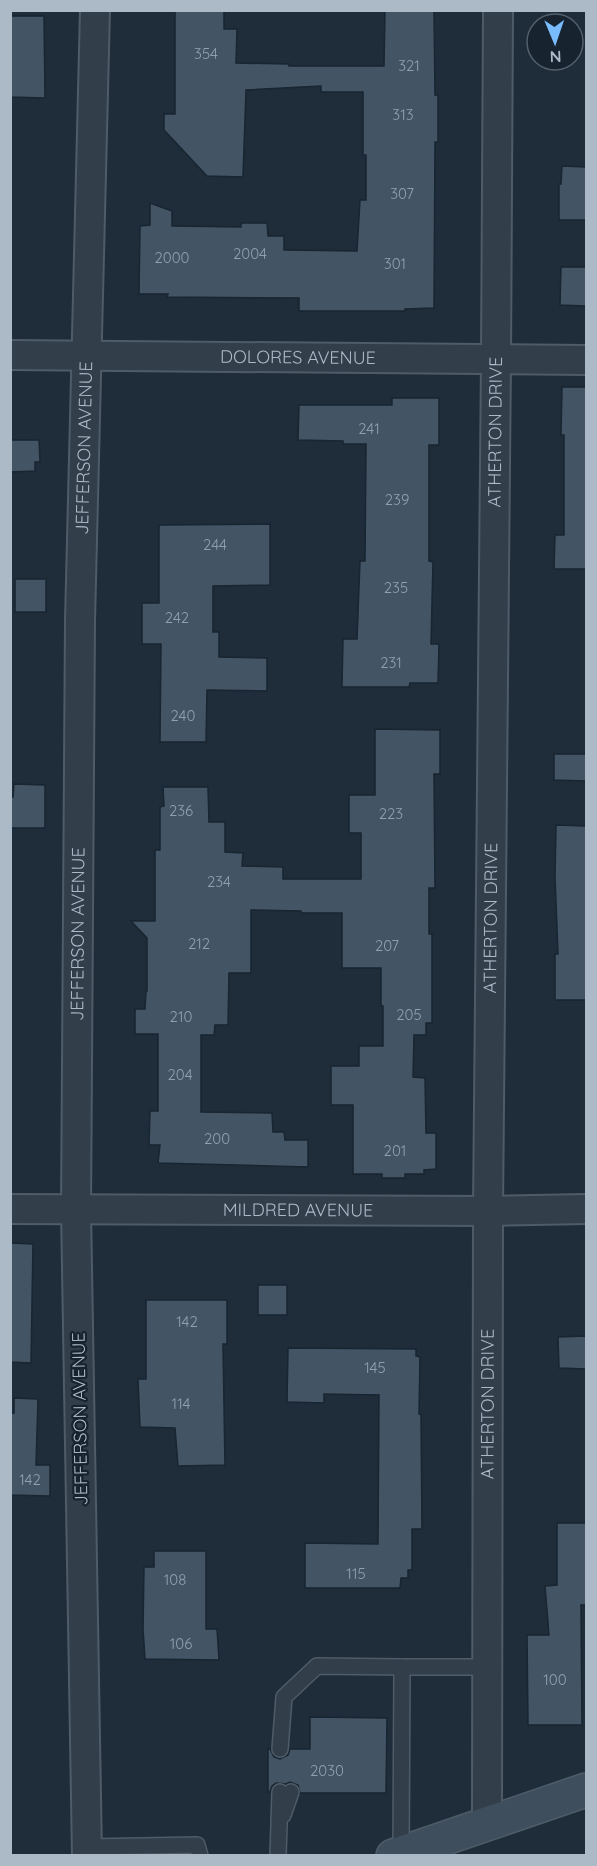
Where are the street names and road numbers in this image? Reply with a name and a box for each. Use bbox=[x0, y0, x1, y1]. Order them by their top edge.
street label: DOLORES AVENUE bbox=[220, 345, 376, 369]
street label: ATHERTON DRIVE bbox=[483, 357, 507, 507]
street label: JEFFERSON AVENUE bbox=[70, 361, 97, 535]
street label: ATHERTON DRIVE bbox=[478, 843, 502, 993]
street label: JEFFERSON AVENUE bbox=[65, 847, 89, 1021]
street label: MILDRED AVENUE bbox=[223, 1198, 373, 1222]
street label: ATHERTON DRIVE bbox=[476, 1329, 499, 1479]
street label: JEFFERSON AVENUE bbox=[66, 1332, 93, 1506]

